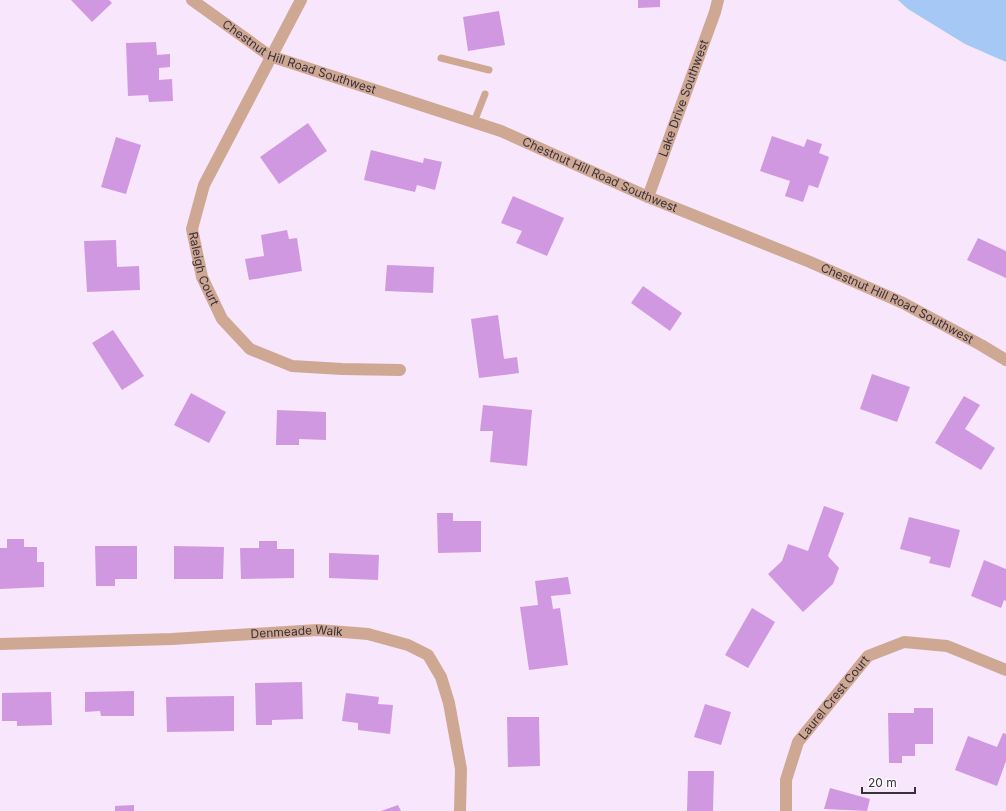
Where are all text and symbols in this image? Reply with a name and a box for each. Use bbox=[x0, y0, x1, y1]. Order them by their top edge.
street label: Chestnut Hill Road Southwest bbox=[220, 16, 378, 97]
street label: Lake Drive Southwest bbox=[655, 37, 711, 159]
street label: Chestnut Hill Road Southwest bbox=[520, 134, 680, 215]
street label: Raleigh Court bbox=[186, 230, 223, 308]
street label: Chestnut Hill Road Southwest bbox=[819, 260, 976, 347]
street label: Denmeade Walk bbox=[250, 622, 344, 641]
street label: Laurel Crest Court bbox=[795, 652, 872, 742]
scale bar bbox=[862, 769, 915, 795]
text: 20 m bbox=[868, 775, 897, 790]

